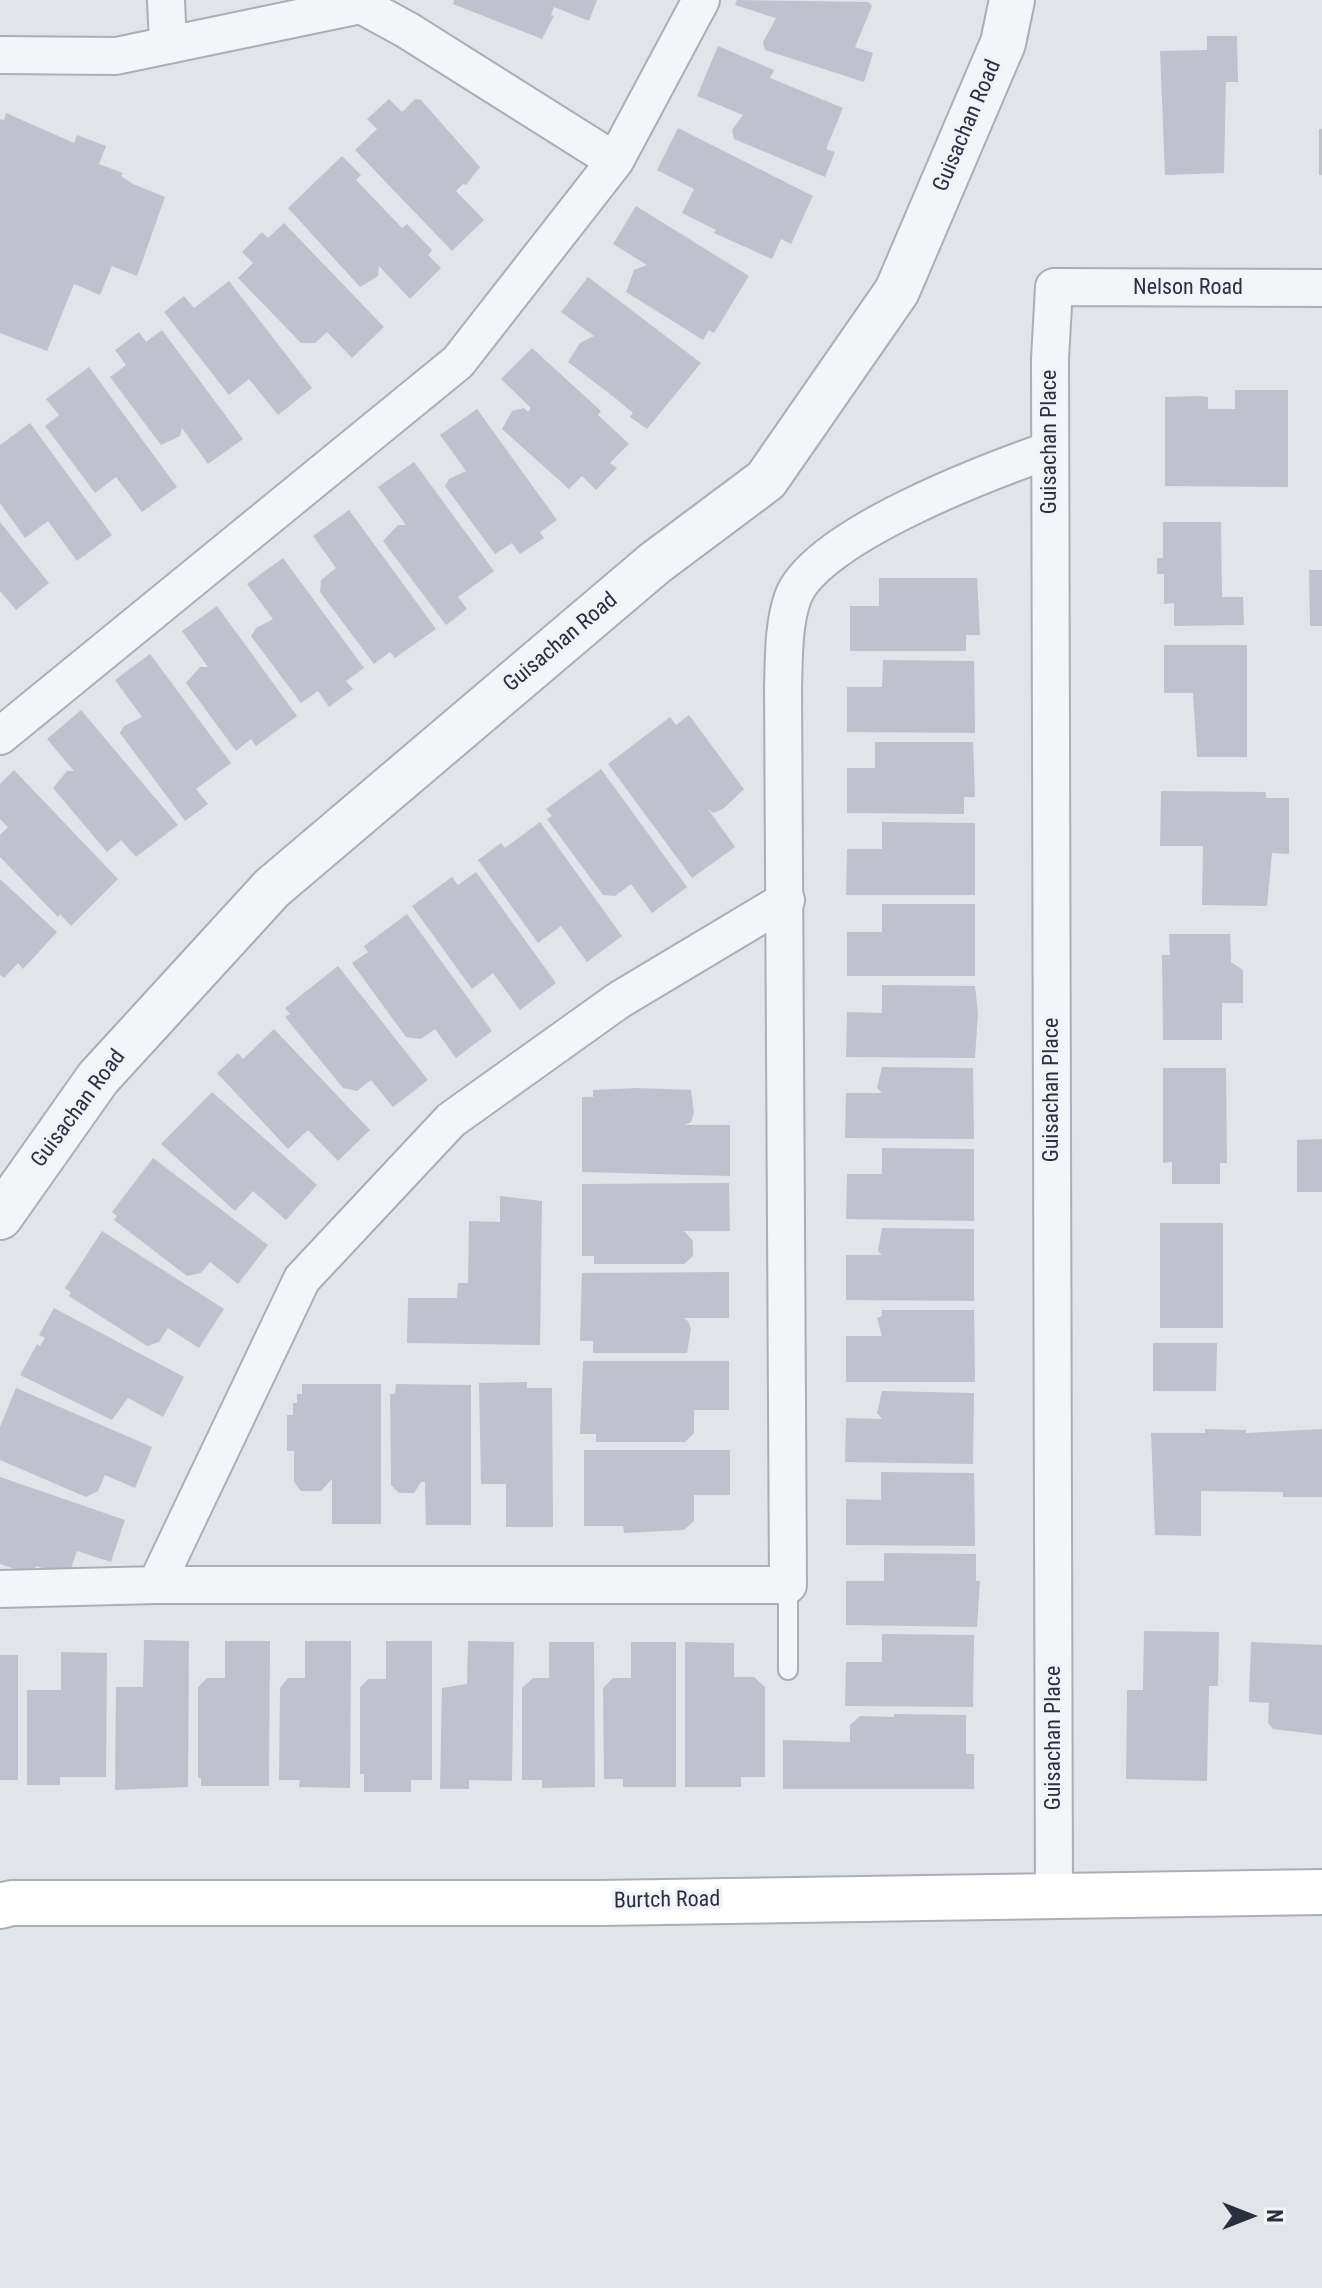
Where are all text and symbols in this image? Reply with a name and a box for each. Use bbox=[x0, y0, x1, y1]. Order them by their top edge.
street label: Guisachan Road bbox=[928, 56, 1008, 196]
street label: Nelson Road bbox=[1133, 275, 1243, 301]
street label: Guisachan Place bbox=[1037, 370, 1063, 514]
street label: Guisachan Road bbox=[499, 588, 623, 698]
street label: Guisachan Place bbox=[1039, 1018, 1065, 1162]
street label: Guisachan Road bbox=[26, 1045, 132, 1173]
street label: Guisachan Place bbox=[1041, 1666, 1067, 1810]
street label: Burtch Road bbox=[614, 1887, 720, 1915]
north arrow bbox=[1210, 2176, 1290, 2256]
text: N bbox=[1262, 2209, 1287, 2223]

